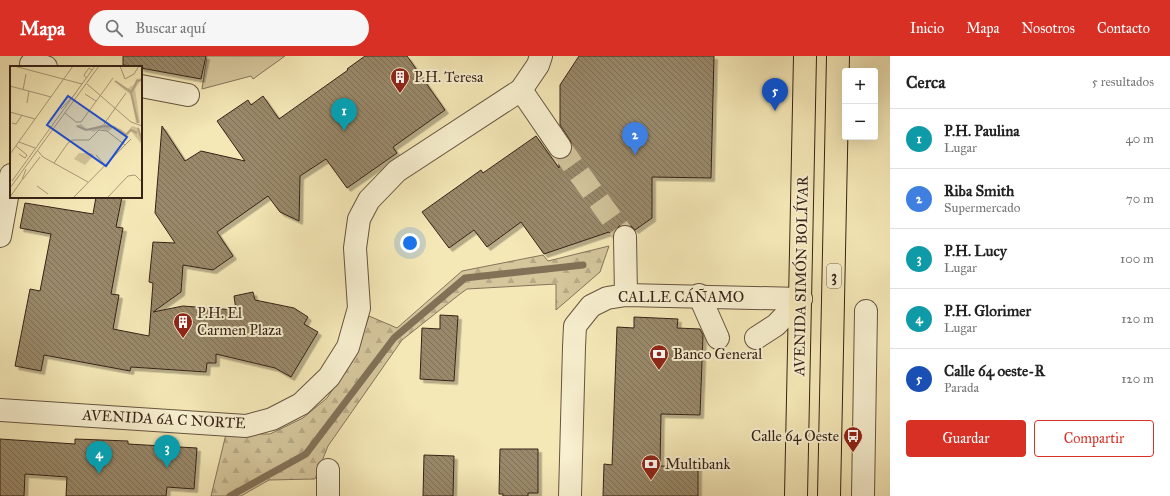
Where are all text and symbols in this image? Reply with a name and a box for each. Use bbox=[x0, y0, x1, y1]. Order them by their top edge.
search box bbox=[89, 10, 369, 46]
text: Mapa bbox=[20, 17, 65, 40]
icon: search bbox=[103, 17, 125, 39]
text: Buscar aquí bbox=[135, 19, 206, 37]
text: Inicio bbox=[910, 20, 944, 37]
text: Mapa bbox=[966, 20, 999, 37]
text: Nosotros bbox=[1021, 20, 1075, 37]
text: Contacto bbox=[1097, 20, 1150, 37]
inset map bbox=[10, 66, 142, 198]
building icon: P.H. Teresa bbox=[389, 66, 411, 94]
place label: P.H. Teresa bbox=[414, 68, 484, 86]
map controls bbox=[842, 68, 878, 140]
button: + bbox=[842, 68, 878, 104]
text: Cerca bbox=[906, 72, 945, 93]
text: 5 resultados bbox=[1092, 74, 1154, 90]
pin: 5 bbox=[762, 78, 788, 111]
pin: 1 bbox=[331, 98, 357, 131]
button: − bbox=[842, 104, 878, 140]
pin: 2 bbox=[622, 122, 648, 155]
text: P.H. Paulina bbox=[944, 122, 1020, 140]
text: 1 bbox=[916, 131, 922, 147]
text: 40 m bbox=[1125, 131, 1154, 147]
text: Lugar bbox=[944, 140, 977, 156]
street label: AVENIDA SIMÓN BOLÍVAR bbox=[789, 175, 812, 377]
text: Riba Smith bbox=[944, 182, 1014, 200]
text: 2 bbox=[916, 191, 922, 207]
text: 70 m bbox=[1126, 191, 1154, 207]
text: Supermercado bbox=[944, 200, 1020, 216]
your location bbox=[400, 233, 420, 253]
text: P.H. Lucy bbox=[944, 242, 1007, 260]
text: 3 bbox=[916, 251, 922, 267]
text: 100 m bbox=[1120, 251, 1154, 267]
text: Lugar bbox=[944, 260, 977, 276]
road number: 3 bbox=[827, 264, 841, 288]
street label: CALLE CÁÑAMO bbox=[618, 287, 744, 306]
text: P.H. Glorimer bbox=[944, 302, 1031, 320]
place label: P.H. El Carmen Plaza bbox=[197, 304, 282, 339]
building icon: P.H. El Carmen Plaza bbox=[172, 311, 194, 339]
text: 4 bbox=[915, 311, 923, 327]
text: 120 m bbox=[1121, 311, 1154, 327]
text: Lugar bbox=[944, 320, 977, 336]
bank icon: Banco General bbox=[648, 343, 670, 371]
place label: Banco General bbox=[673, 345, 763, 363]
text: Calle 64 oeste-R bbox=[944, 362, 1045, 380]
text: 5 bbox=[916, 371, 922, 387]
text: 120 m bbox=[1121, 371, 1154, 387]
text: Parada bbox=[944, 380, 979, 396]
street label: AVENIDA 6A C NORTE bbox=[81, 406, 247, 432]
button: Guardar bbox=[906, 420, 1026, 457]
button: Compartir bbox=[1034, 420, 1154, 457]
bus stop icon: Calle 64 Oeste bbox=[842, 425, 864, 453]
place label: Calle 64 Oeste bbox=[751, 427, 839, 445]
pin: 3 bbox=[154, 435, 180, 468]
pin: 4 bbox=[86, 441, 112, 474]
bank icon: Multibank bbox=[640, 453, 662, 481]
place label: Multibank bbox=[665, 455, 730, 473]

